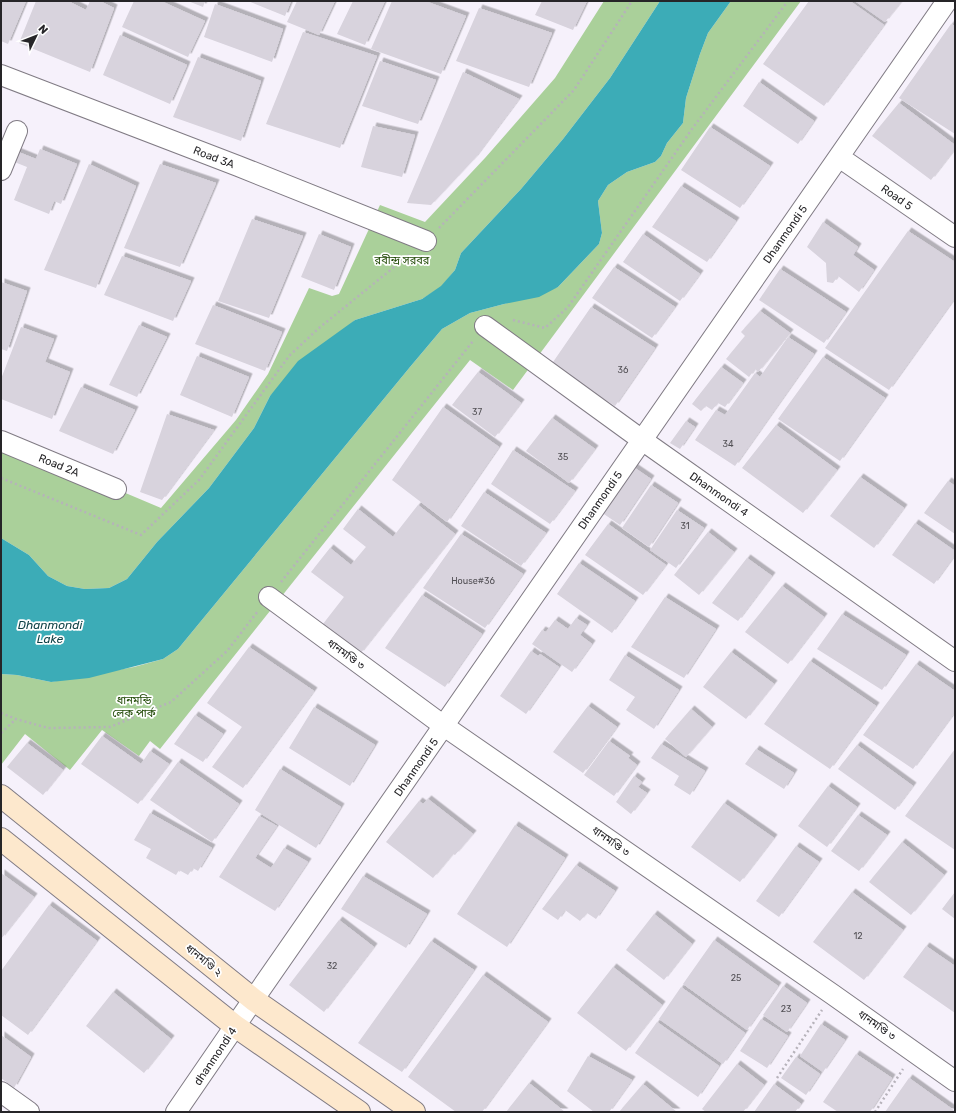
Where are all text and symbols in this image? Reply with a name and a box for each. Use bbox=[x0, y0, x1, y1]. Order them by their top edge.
north arrow bbox=[16, 16, 56, 56]
text: N bbox=[35, 22, 50, 37]
street label: Road 3A bbox=[192, 144, 237, 171]
street label: Road 5 bbox=[879, 182, 915, 213]
street label: Dhanmondi 5 bbox=[761, 202, 811, 266]
park label: রবীন্দ্র সরবর bbox=[374, 254, 430, 267]
house number: 36 bbox=[618, 365, 629, 375]
house number: 37 bbox=[472, 407, 482, 417]
house number: 34 bbox=[723, 439, 734, 449]
street label: Road 2A bbox=[37, 451, 82, 480]
house number: 35 bbox=[558, 452, 568, 462]
street label: Dhanmondi 5 bbox=[576, 468, 626, 532]
street label: Dhanmondi 4 bbox=[687, 469, 751, 519]
house number: 31 bbox=[680, 521, 690, 531]
house number: House#36 bbox=[451, 576, 495, 586]
water label: Dhanmondi Lake bbox=[18, 618, 83, 646]
street label: ধানমণ্ডি ৩ bbox=[324, 636, 367, 673]
park label: ধানমন্ডি লেক পার্ক bbox=[112, 694, 156, 720]
street label: Dhanmondi 5 bbox=[392, 735, 442, 799]
street label: ধানমণ্ডি ৩ bbox=[589, 824, 633, 859]
house number: 12 bbox=[853, 931, 863, 941]
street label: ধানমণ্ডি ২ bbox=[183, 942, 225, 979]
house number: 32 bbox=[327, 961, 337, 971]
house number: 25 bbox=[731, 973, 741, 983]
house number: 23 bbox=[781, 1004, 791, 1014]
street label: ধানমণ্ডি ৩ bbox=[855, 1008, 899, 1043]
street label: dhanmondi 4 bbox=[191, 1025, 240, 1088]

